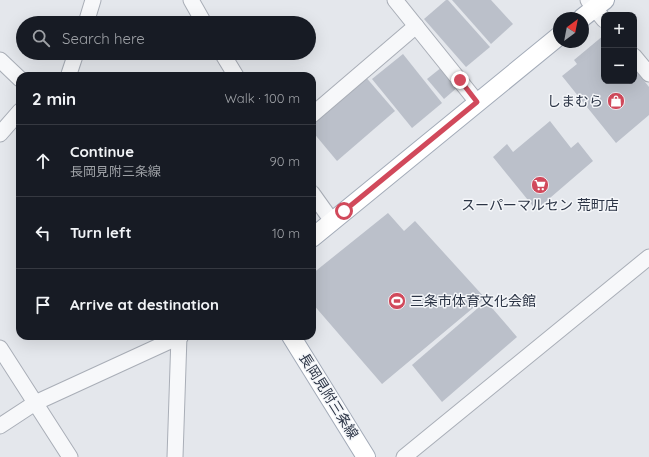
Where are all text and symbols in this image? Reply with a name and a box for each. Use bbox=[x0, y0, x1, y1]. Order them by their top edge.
north arrow bbox=[553, 12, 589, 48]
map controls bbox=[601, 12, 637, 84]
button: + bbox=[601, 12, 637, 48]
search box bbox=[16, 16, 316, 60]
icon: search bbox=[30, 27, 52, 49]
text: Search here bbox=[62, 29, 145, 48]
button: − bbox=[601, 48, 637, 84]
route end bbox=[451, 71, 469, 89]
text: 2 min bbox=[32, 88, 76, 109]
text: Walk · 100 m bbox=[224, 90, 300, 106]
shop icon: しまむら bbox=[606, 91, 626, 111]
place label: しまむら bbox=[547, 92, 603, 110]
text: Continue bbox=[70, 142, 134, 161]
icon: ahead bbox=[32, 150, 54, 172]
text: 90 m bbox=[270, 153, 300, 169]
text: 長岡見附三条線 bbox=[70, 163, 161, 179]
supermarket icon: スーパーマルセン 荒町店 bbox=[530, 175, 550, 195]
place label: スーパーマルセン 荒町店 bbox=[461, 196, 619, 214]
route start bbox=[335, 202, 353, 220]
icon: left bbox=[32, 222, 54, 244]
text: Turn left bbox=[70, 223, 132, 242]
text: 10 m bbox=[272, 225, 300, 241]
sports icon: 三条市体育文化会館 bbox=[387, 291, 407, 311]
place label: 三条市体育文化会館 bbox=[410, 292, 536, 310]
icon: arrive bbox=[32, 294, 54, 316]
text: Arrive at destination bbox=[70, 295, 219, 314]
street label: 長岡見附三条線 bbox=[295, 350, 363, 442]

